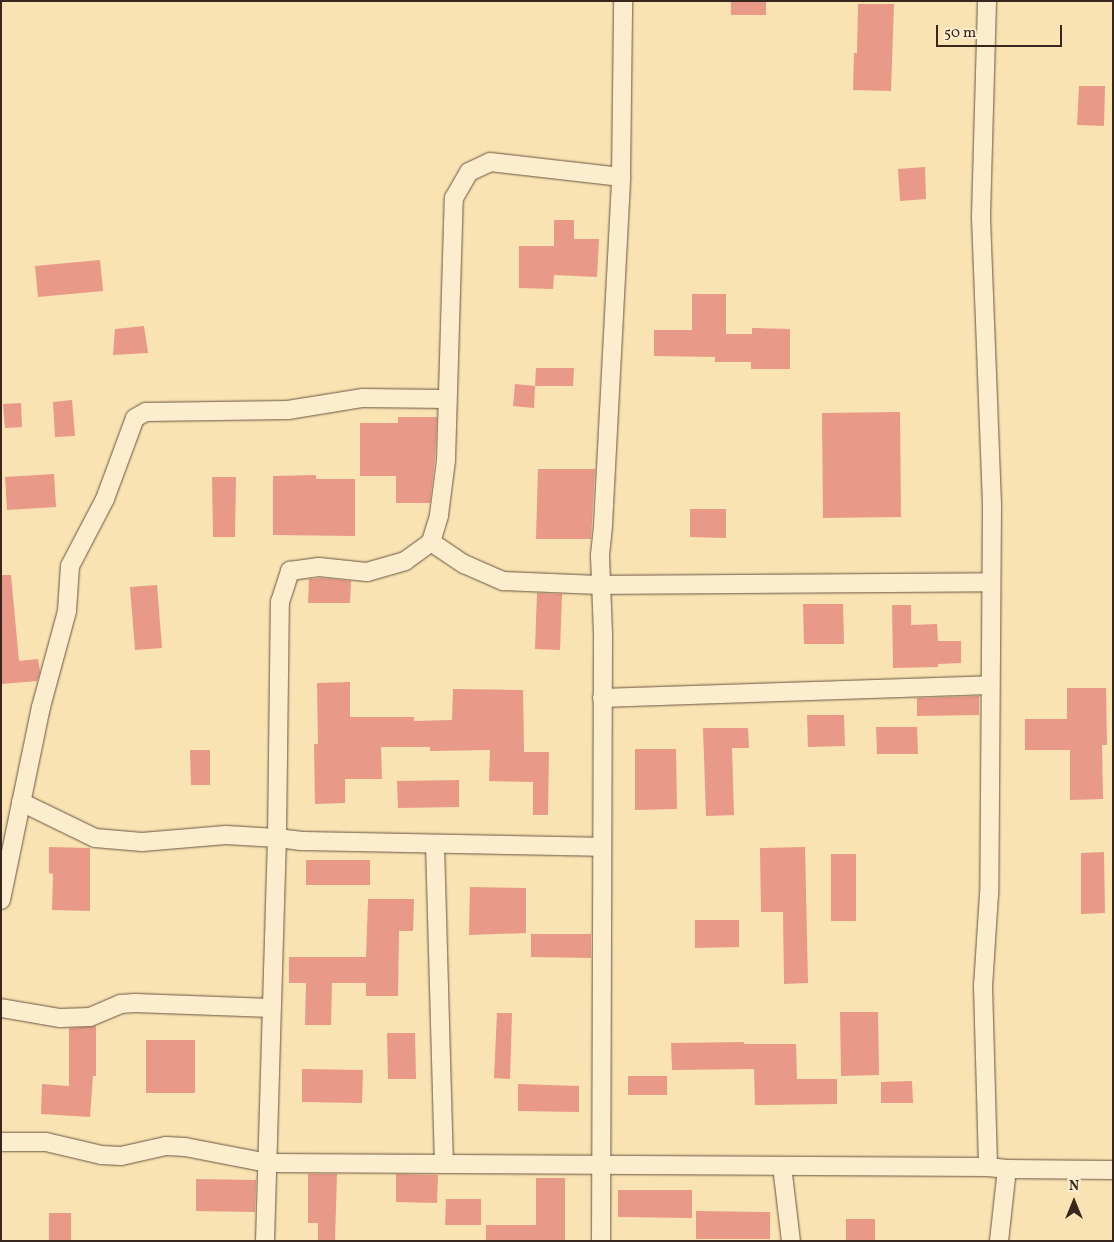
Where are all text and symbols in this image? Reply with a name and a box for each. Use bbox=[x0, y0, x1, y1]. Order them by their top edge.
scale bar bbox=[939, 15, 1065, 47]
text: 50 m bbox=[944, 23, 976, 44]
north arrow bbox=[1049, 1177, 1099, 1227]
text: N bbox=[1069, 1177, 1079, 1196]

